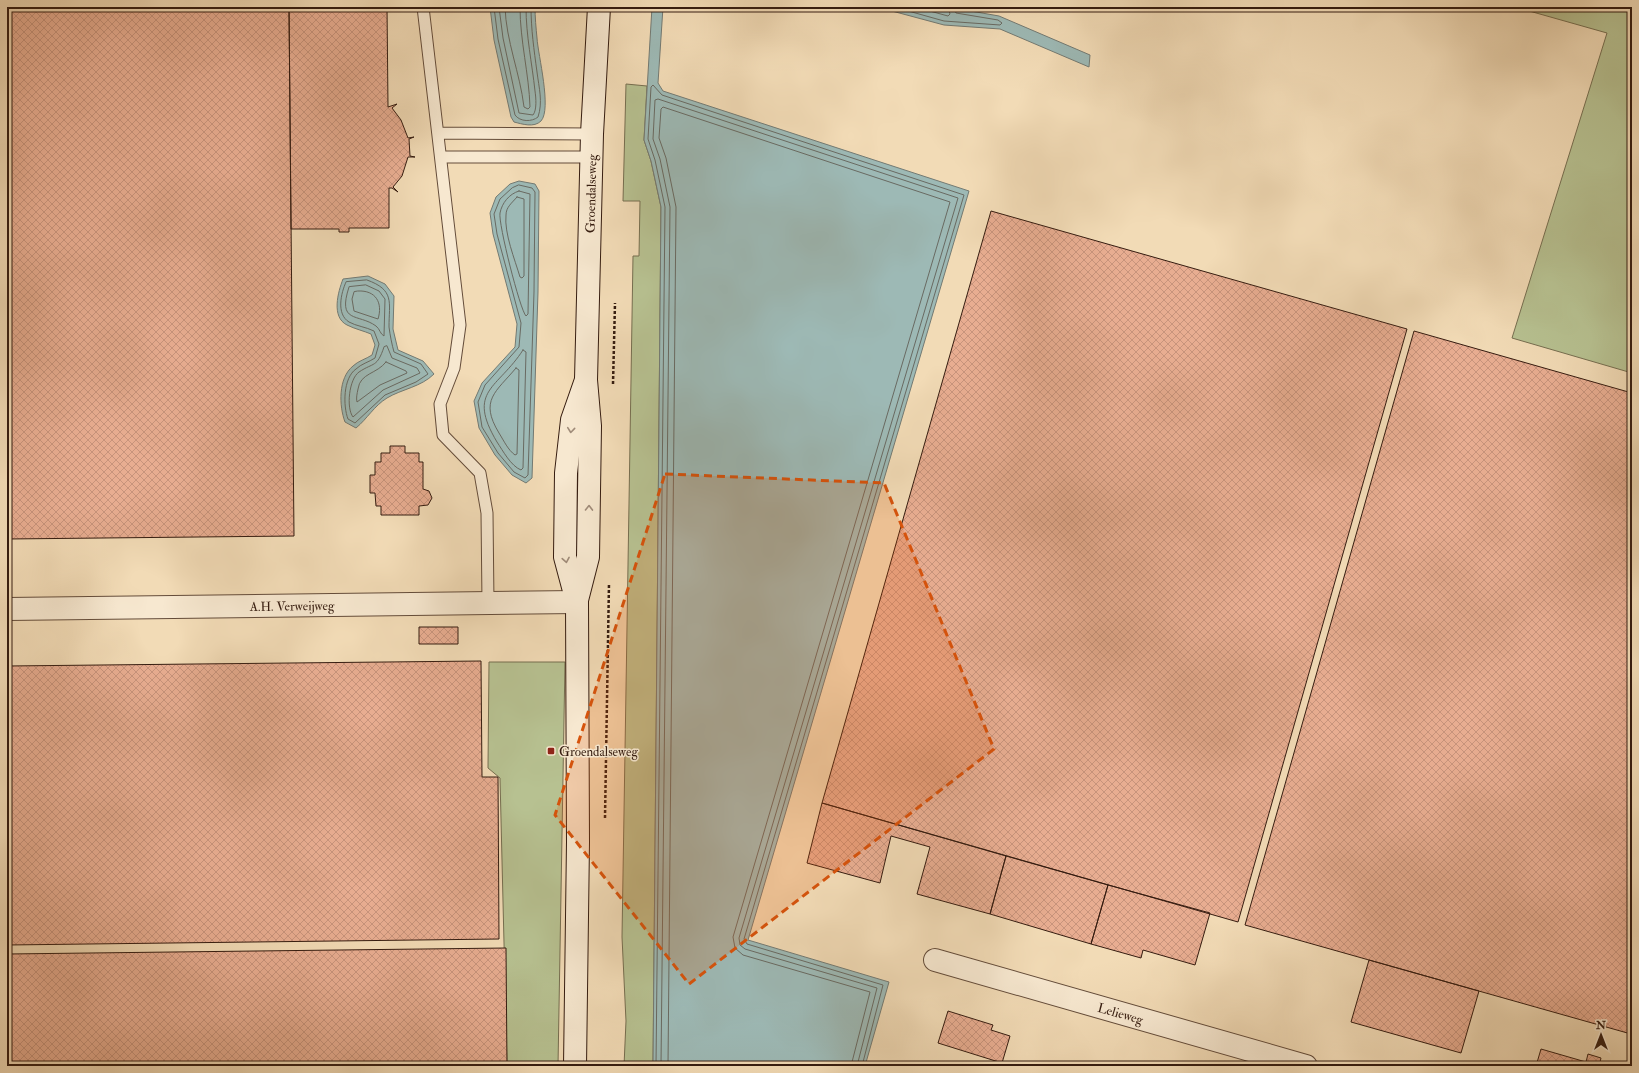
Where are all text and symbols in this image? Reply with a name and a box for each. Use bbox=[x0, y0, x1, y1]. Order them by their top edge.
street label: Groendalseweg bbox=[583, 153, 601, 233]
one-way arrow bbox=[566, 427, 575, 433]
one-way arrow bbox=[585, 505, 593, 511]
one-way arrow bbox=[562, 557, 570, 563]
street label: A.H. Verweijweg bbox=[249, 598, 335, 615]
place label: Groendalseweg bbox=[559, 744, 638, 760]
marker: Groendalseweg bbox=[546, 746, 556, 756]
street label: Lelieweg bbox=[1096, 1000, 1146, 1028]
north arrow bbox=[1581, 1015, 1621, 1055]
text: N bbox=[1595, 1019, 1607, 1032]

